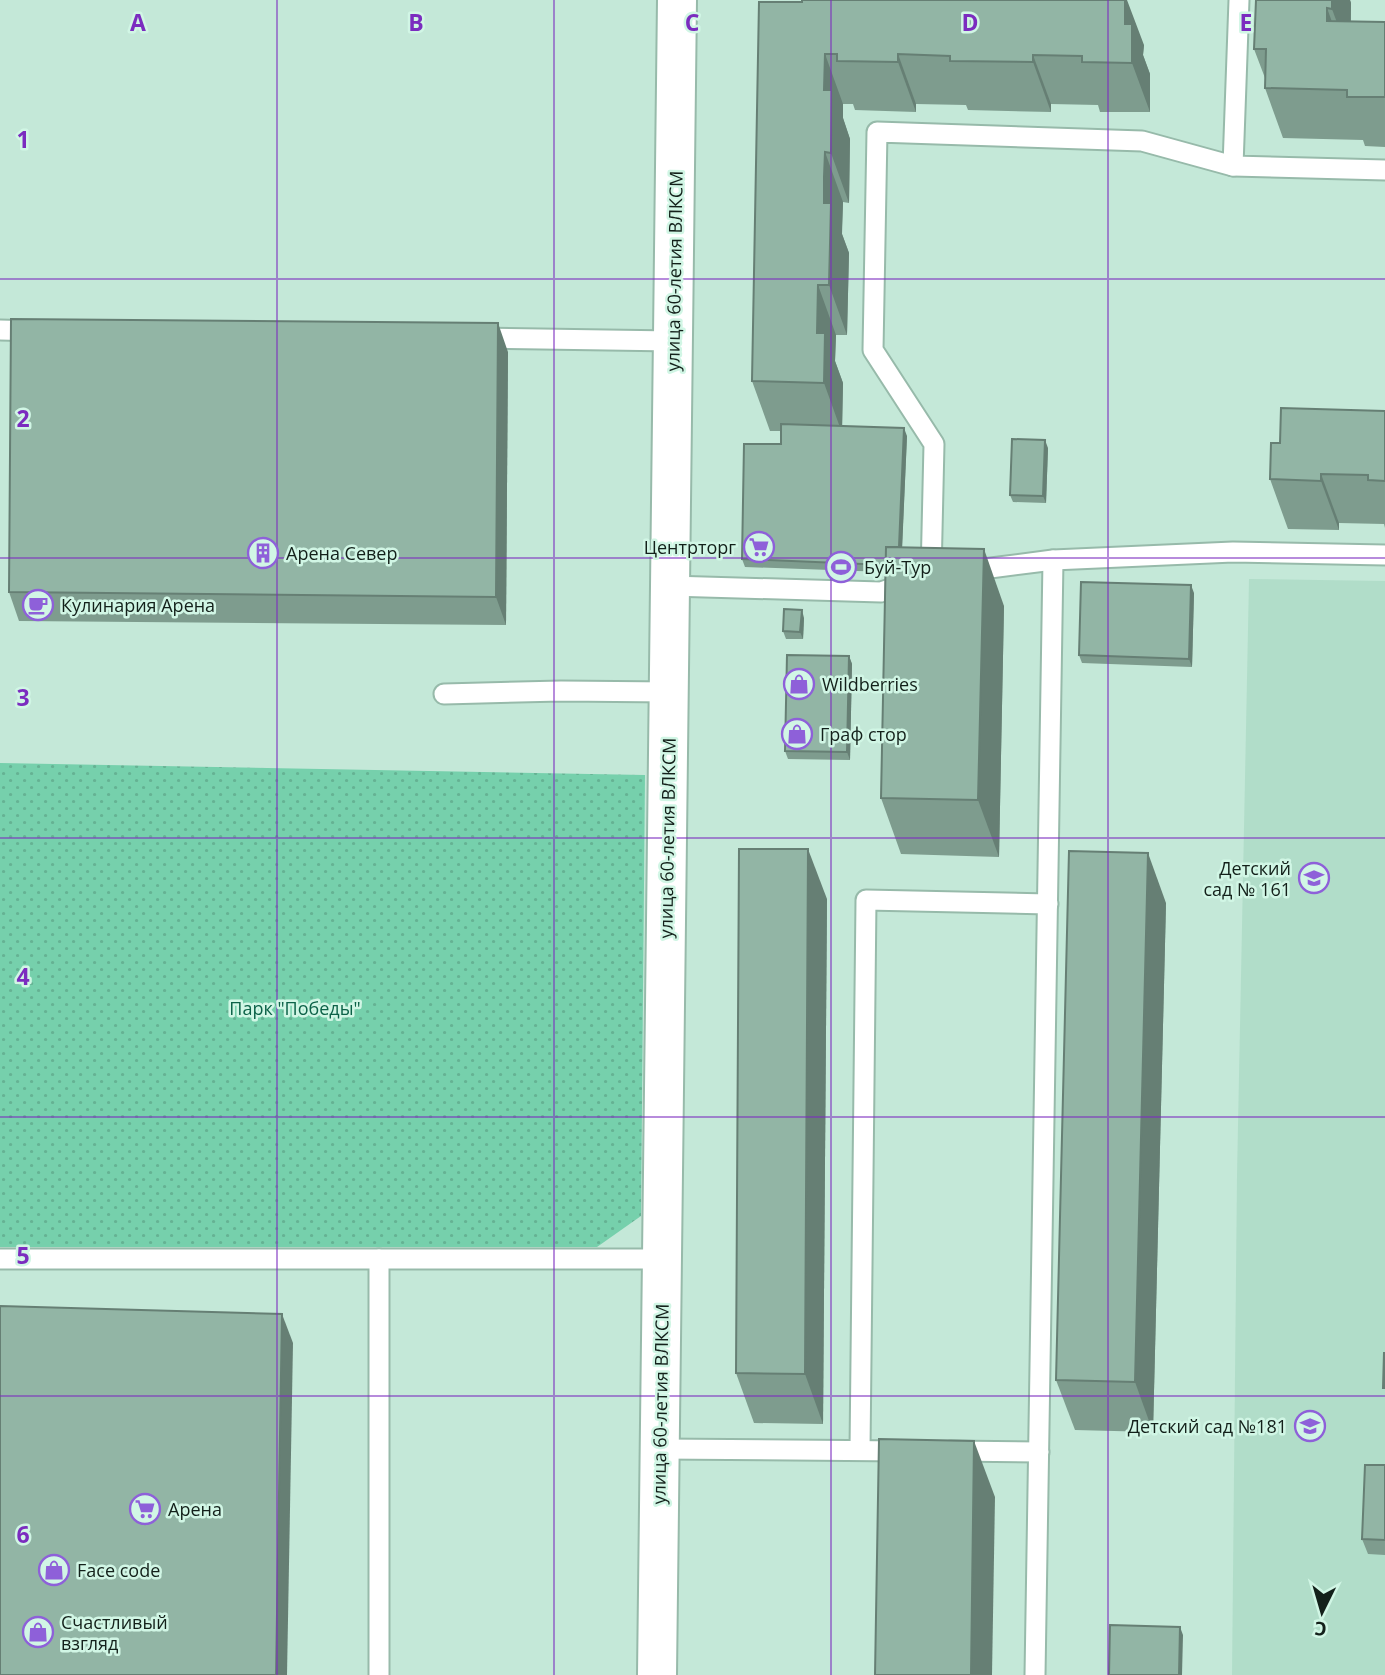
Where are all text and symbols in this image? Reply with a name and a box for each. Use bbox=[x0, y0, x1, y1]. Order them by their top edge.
text: A bbox=[130, 6, 146, 38]
text: B bbox=[408, 6, 424, 38]
text: C bbox=[685, 6, 699, 38]
text: D bbox=[961, 6, 979, 38]
text: E bbox=[1240, 6, 1252, 38]
text: 1 bbox=[16, 123, 30, 155]
street label: улица 60-летия ВЛКСМ bbox=[660, 170, 688, 372]
text: 2 bbox=[16, 402, 30, 434]
supermarket icon: Центрторг bbox=[742, 530, 776, 564]
place label: Центрторг bbox=[644, 535, 736, 559]
building icon: Арена Север bbox=[246, 536, 280, 570]
place label: Арена Север bbox=[286, 541, 397, 565]
sports icon: Буй-Тур bbox=[824, 550, 858, 584]
place label: Буй-Тур bbox=[864, 555, 931, 579]
cafe icon: Кулинария Арена bbox=[21, 588, 55, 622]
place label: Кулинария Арена bbox=[61, 593, 215, 617]
shop icon: Wildberries bbox=[782, 667, 816, 701]
place label: Wildberries bbox=[822, 672, 918, 696]
text: 3 bbox=[16, 681, 30, 713]
shop icon: Граф стор bbox=[780, 717, 814, 751]
place label: Граф стор bbox=[820, 722, 907, 746]
street label: улица 60-летия ВЛКСМ bbox=[653, 737, 681, 939]
place label: Детский сад № 161 bbox=[1203, 856, 1291, 901]
school or university icon: Детский сад № 161 bbox=[1297, 861, 1331, 895]
text: 4 bbox=[16, 960, 30, 992]
park label: Парк "Победы" bbox=[229, 996, 361, 1020]
text: 5 bbox=[16, 1239, 30, 1271]
street label: улица 60-летия ВЛКСМ bbox=[646, 1303, 674, 1505]
school or university icon: Детский сад №181 bbox=[1293, 1409, 1327, 1443]
place label: Детский сад №181 bbox=[1128, 1414, 1287, 1438]
supermarket icon: Арена bbox=[128, 1492, 162, 1526]
place label: Арена bbox=[168, 1497, 222, 1521]
text: 6 bbox=[16, 1518, 30, 1550]
shop icon: Face code bbox=[37, 1553, 71, 1587]
place label: Face code bbox=[77, 1558, 160, 1582]
north arrow bbox=[1287, 1577, 1357, 1647]
place label: Счастливый взгляд bbox=[61, 1610, 168, 1655]
shop icon: Счастливый взгляд bbox=[21, 1615, 55, 1649]
text: С bbox=[1313, 1615, 1328, 1642]

